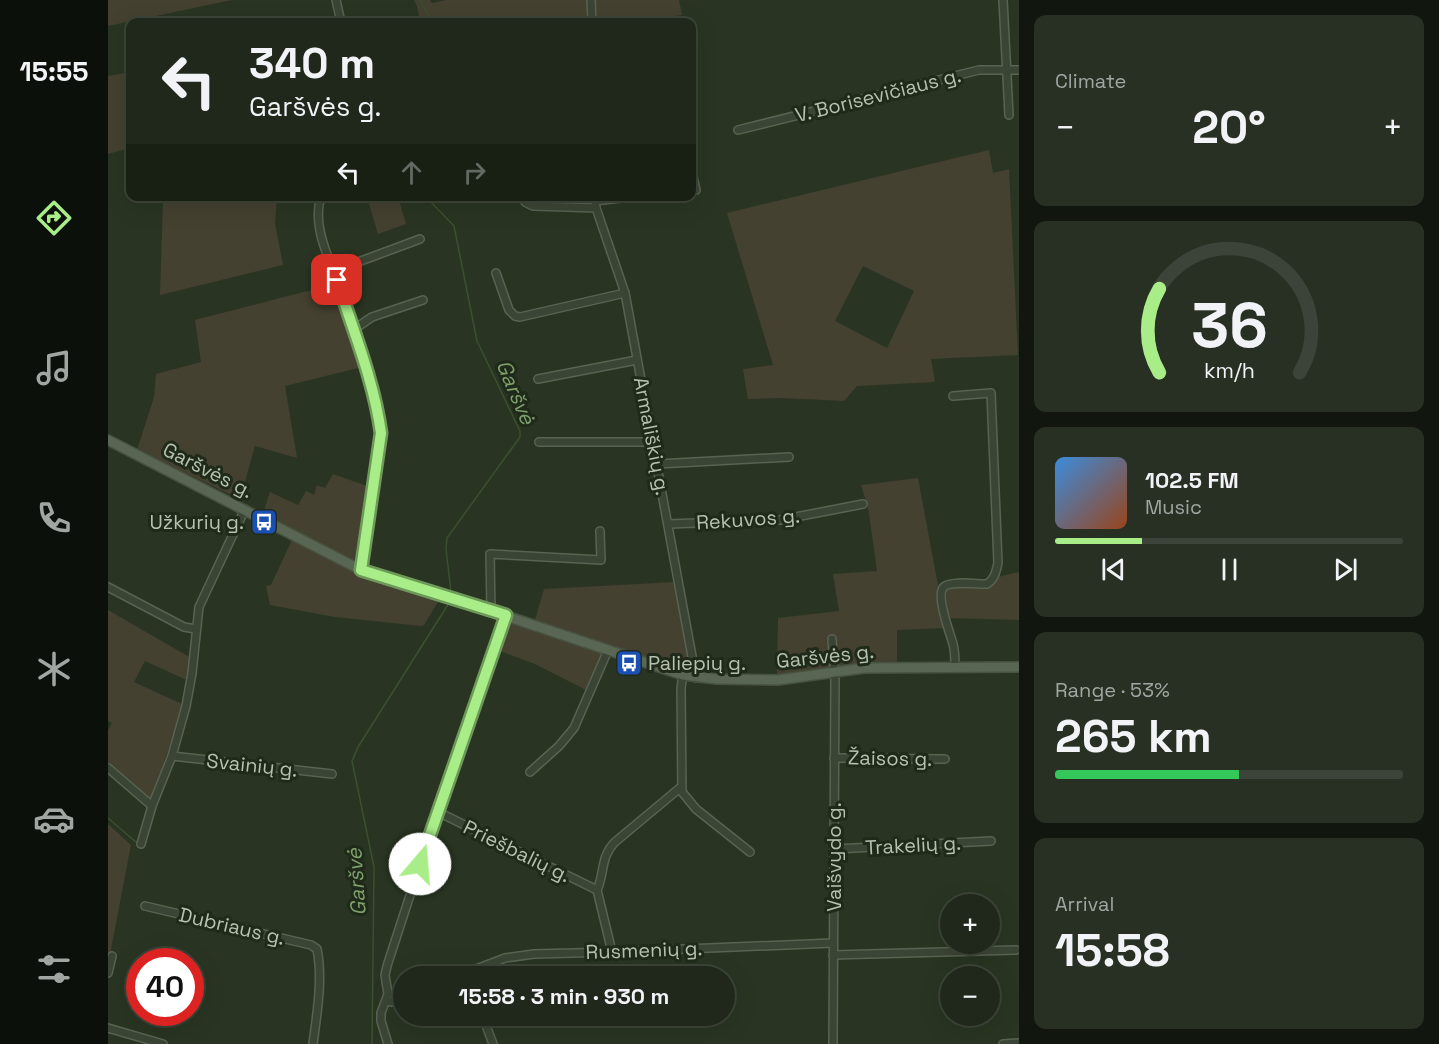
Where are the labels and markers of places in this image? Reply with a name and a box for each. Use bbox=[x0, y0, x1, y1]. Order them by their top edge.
pin bbox=[311, 254, 362, 305]
bus stop icon: Užkurių g. bbox=[249, 507, 279, 537]
place label: Užkurių g. bbox=[150, 509, 244, 535]
bus stop icon: Paliepių g. bbox=[614, 648, 644, 678]
place label: Paliepių g. bbox=[648, 650, 746, 676]

